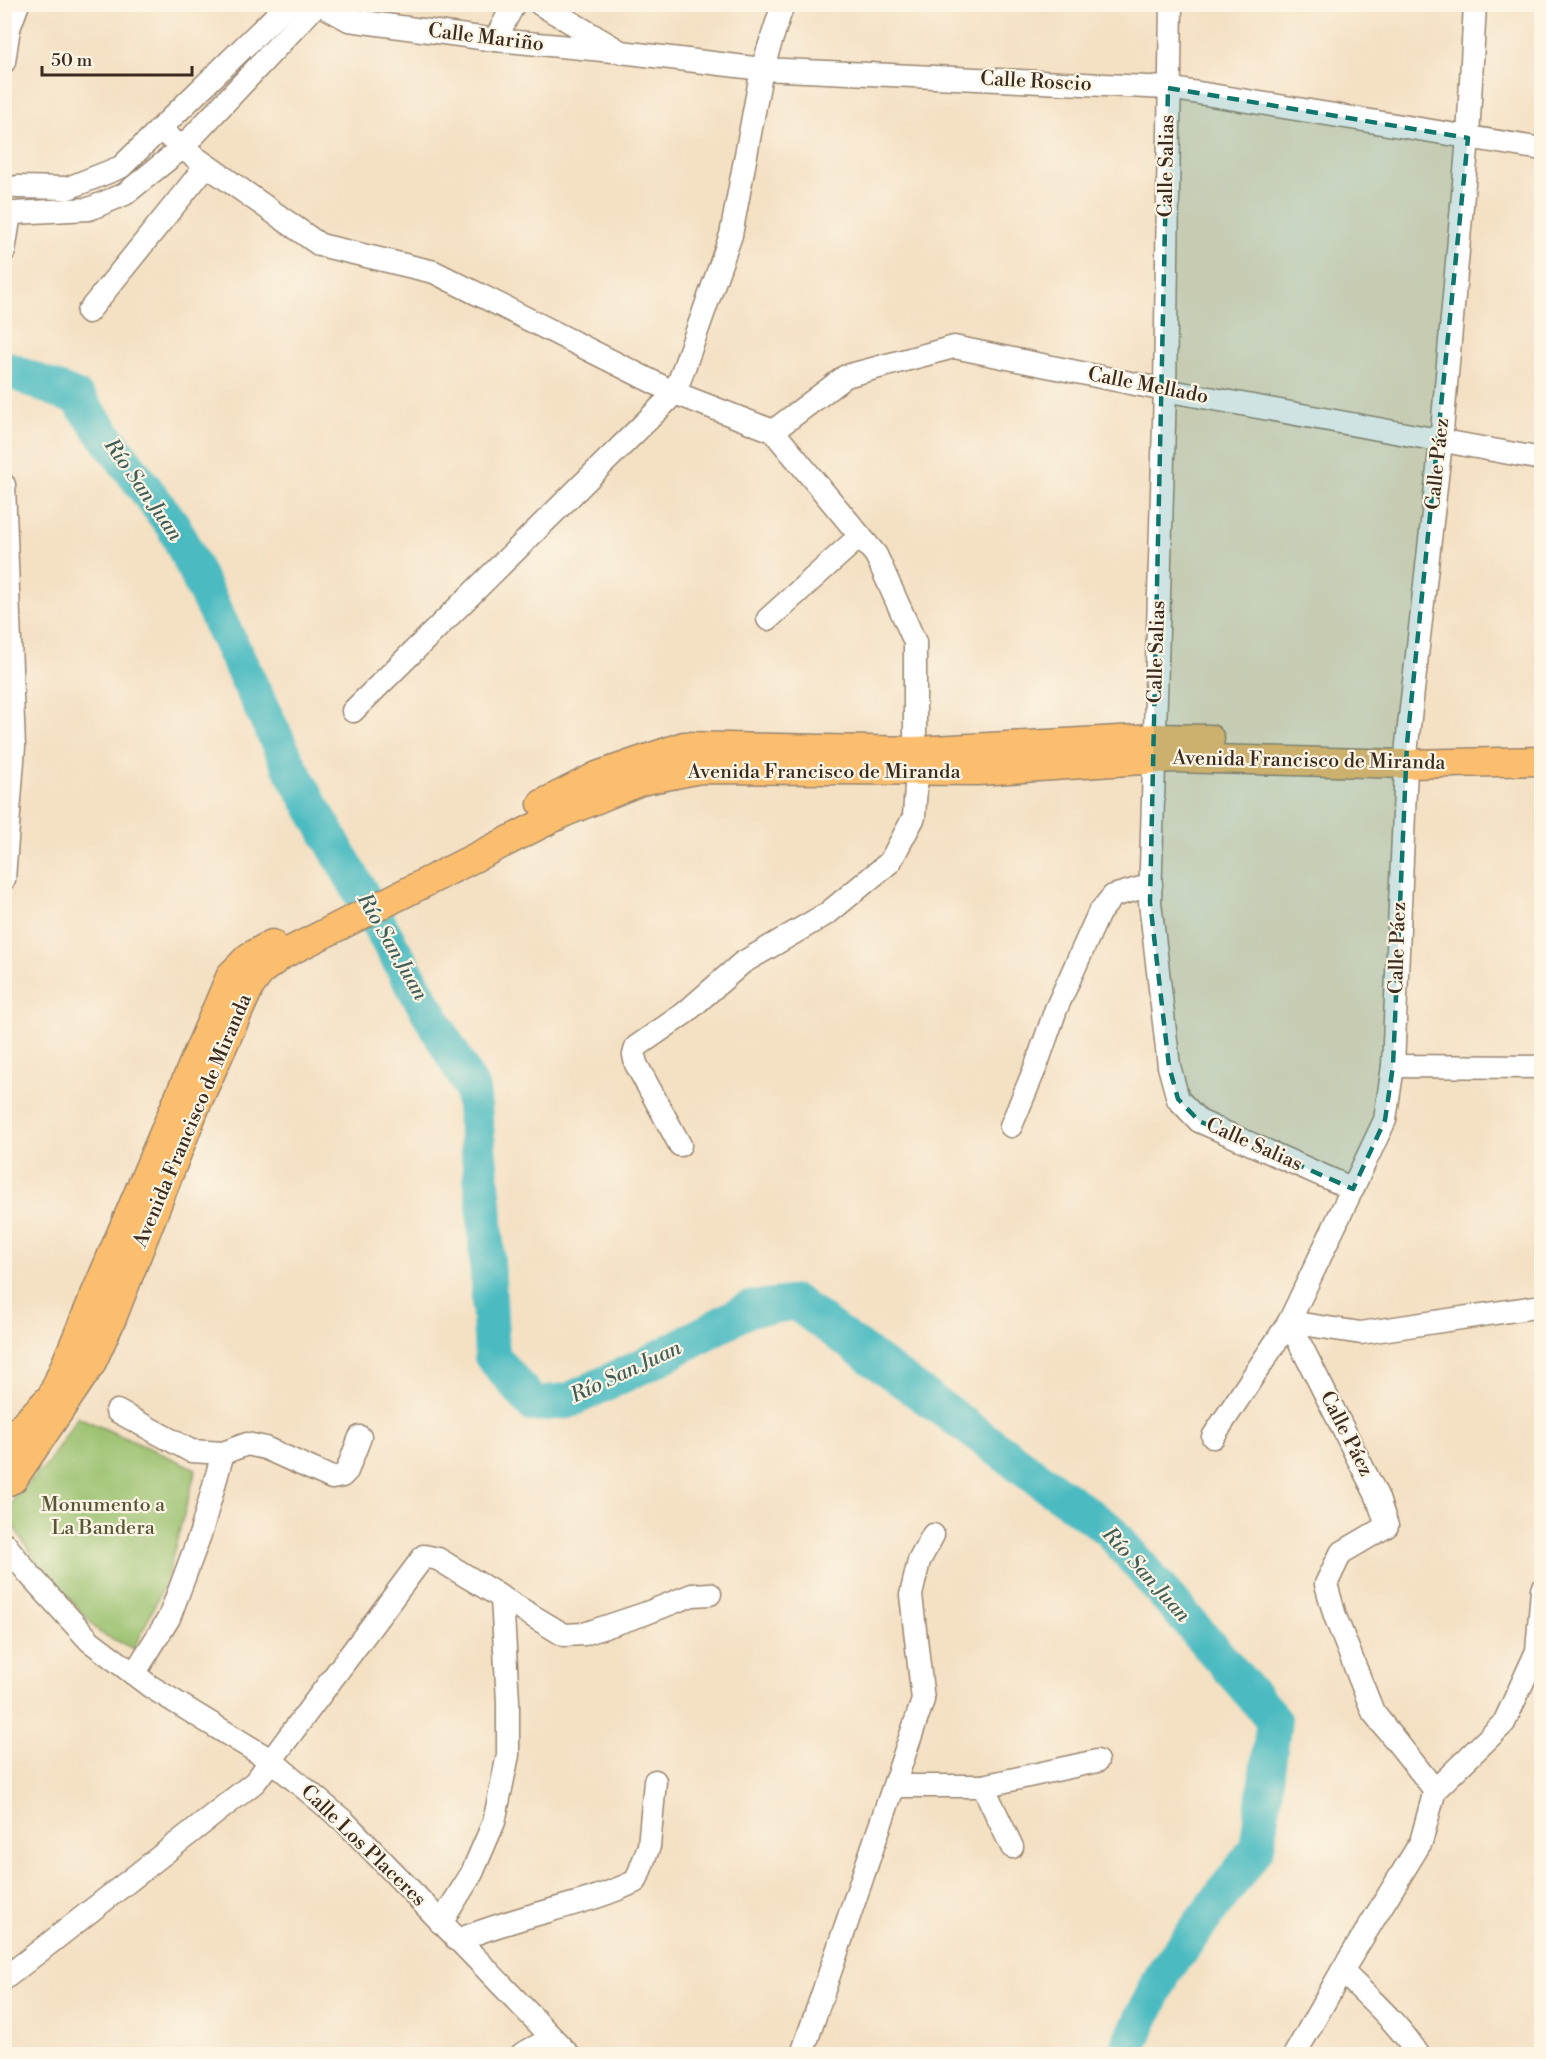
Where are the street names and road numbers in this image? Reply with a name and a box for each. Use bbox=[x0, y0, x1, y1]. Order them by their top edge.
street label: Calle Mariño bbox=[427, 18, 545, 58]
street label: Calle Roscio bbox=[980, 67, 1092, 97]
street label: Calle Salias bbox=[1154, 114, 1180, 218]
street label: Calle Mellado bbox=[1086, 362, 1210, 410]
street label: Calle Páez bbox=[1421, 417, 1455, 511]
street label: Calle Salias bbox=[1143, 600, 1171, 704]
street label: Avenida Francisco de Miranda bbox=[1171, 746, 1447, 776]
street label: Avenida Francisco de Miranda bbox=[687, 760, 961, 785]
street label: Calle Páez bbox=[1384, 901, 1412, 995]
street label: Avenida Francisco de Miranda bbox=[128, 990, 258, 1252]
street label: Calle Salias bbox=[1202, 1113, 1306, 1177]
street label: Calle Páez bbox=[1314, 1387, 1378, 1481]
street label: Calle Los Placeres bbox=[295, 1780, 431, 1912]

